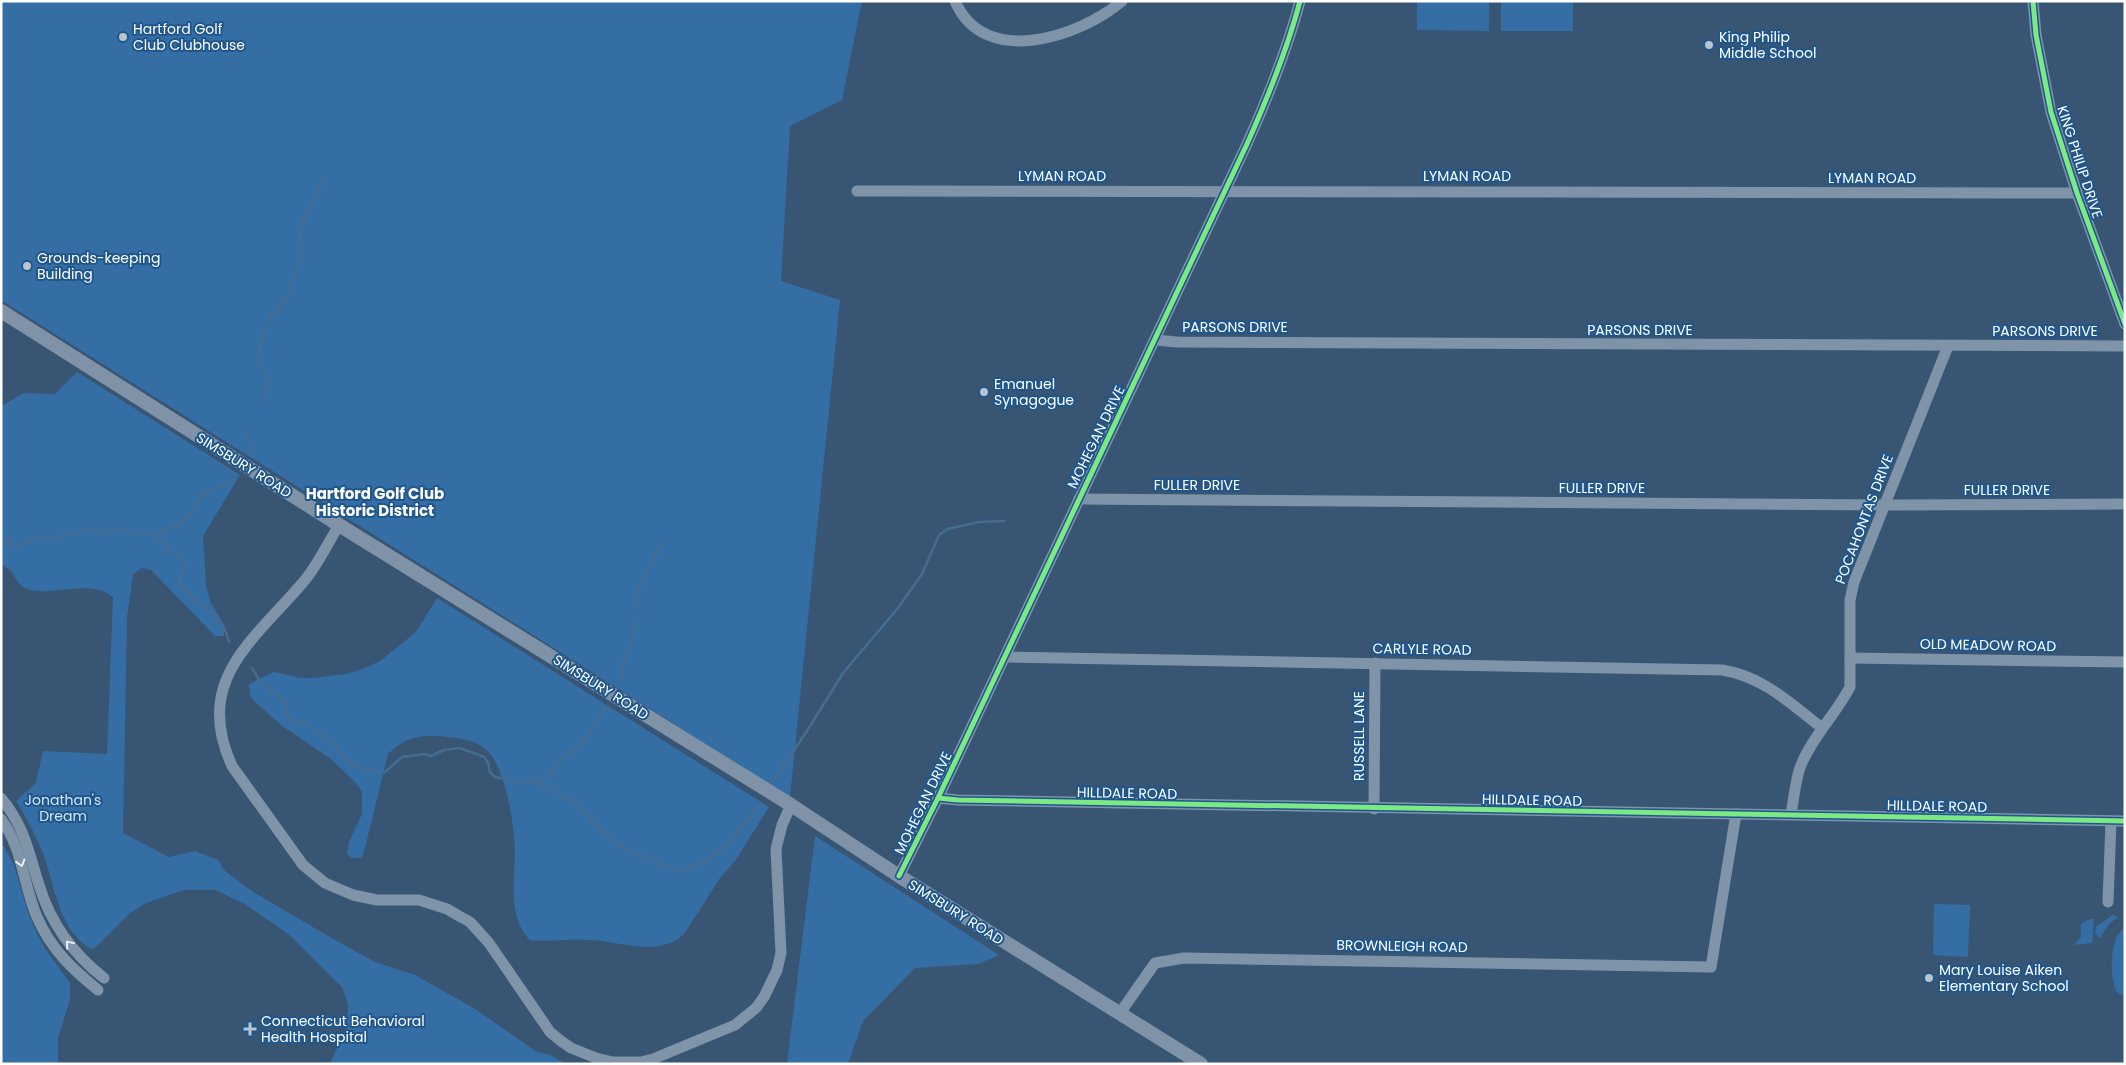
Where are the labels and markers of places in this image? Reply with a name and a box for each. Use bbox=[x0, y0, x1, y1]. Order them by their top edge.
place label: Hartford Golf Club Clubhouse bbox=[133, 19, 245, 55]
place label: King Philip Middle School bbox=[1719, 27, 1816, 63]
marker: Hartford Golf Club Clubhouse bbox=[117, 31, 129, 43]
marker: King Philip Middle School bbox=[1703, 39, 1715, 51]
place label: Grounds-keeping Building bbox=[37, 248, 160, 284]
marker: Grounds-keeping Building bbox=[21, 260, 33, 272]
place label: Emanuel Synagogue bbox=[994, 374, 1074, 410]
marker: Emanuel Synagogue bbox=[978, 386, 990, 398]
place label: Mary Louise Aiken Elementary School bbox=[1939, 960, 2069, 996]
marker: Mary Louise Aiken Elementary School bbox=[1923, 972, 1935, 984]
place label: Connecticut Behavioral Health Hospital bbox=[261, 1011, 425, 1047]
marker: Connecticut Behavioral Health Hospital bbox=[243, 1022, 257, 1036]

